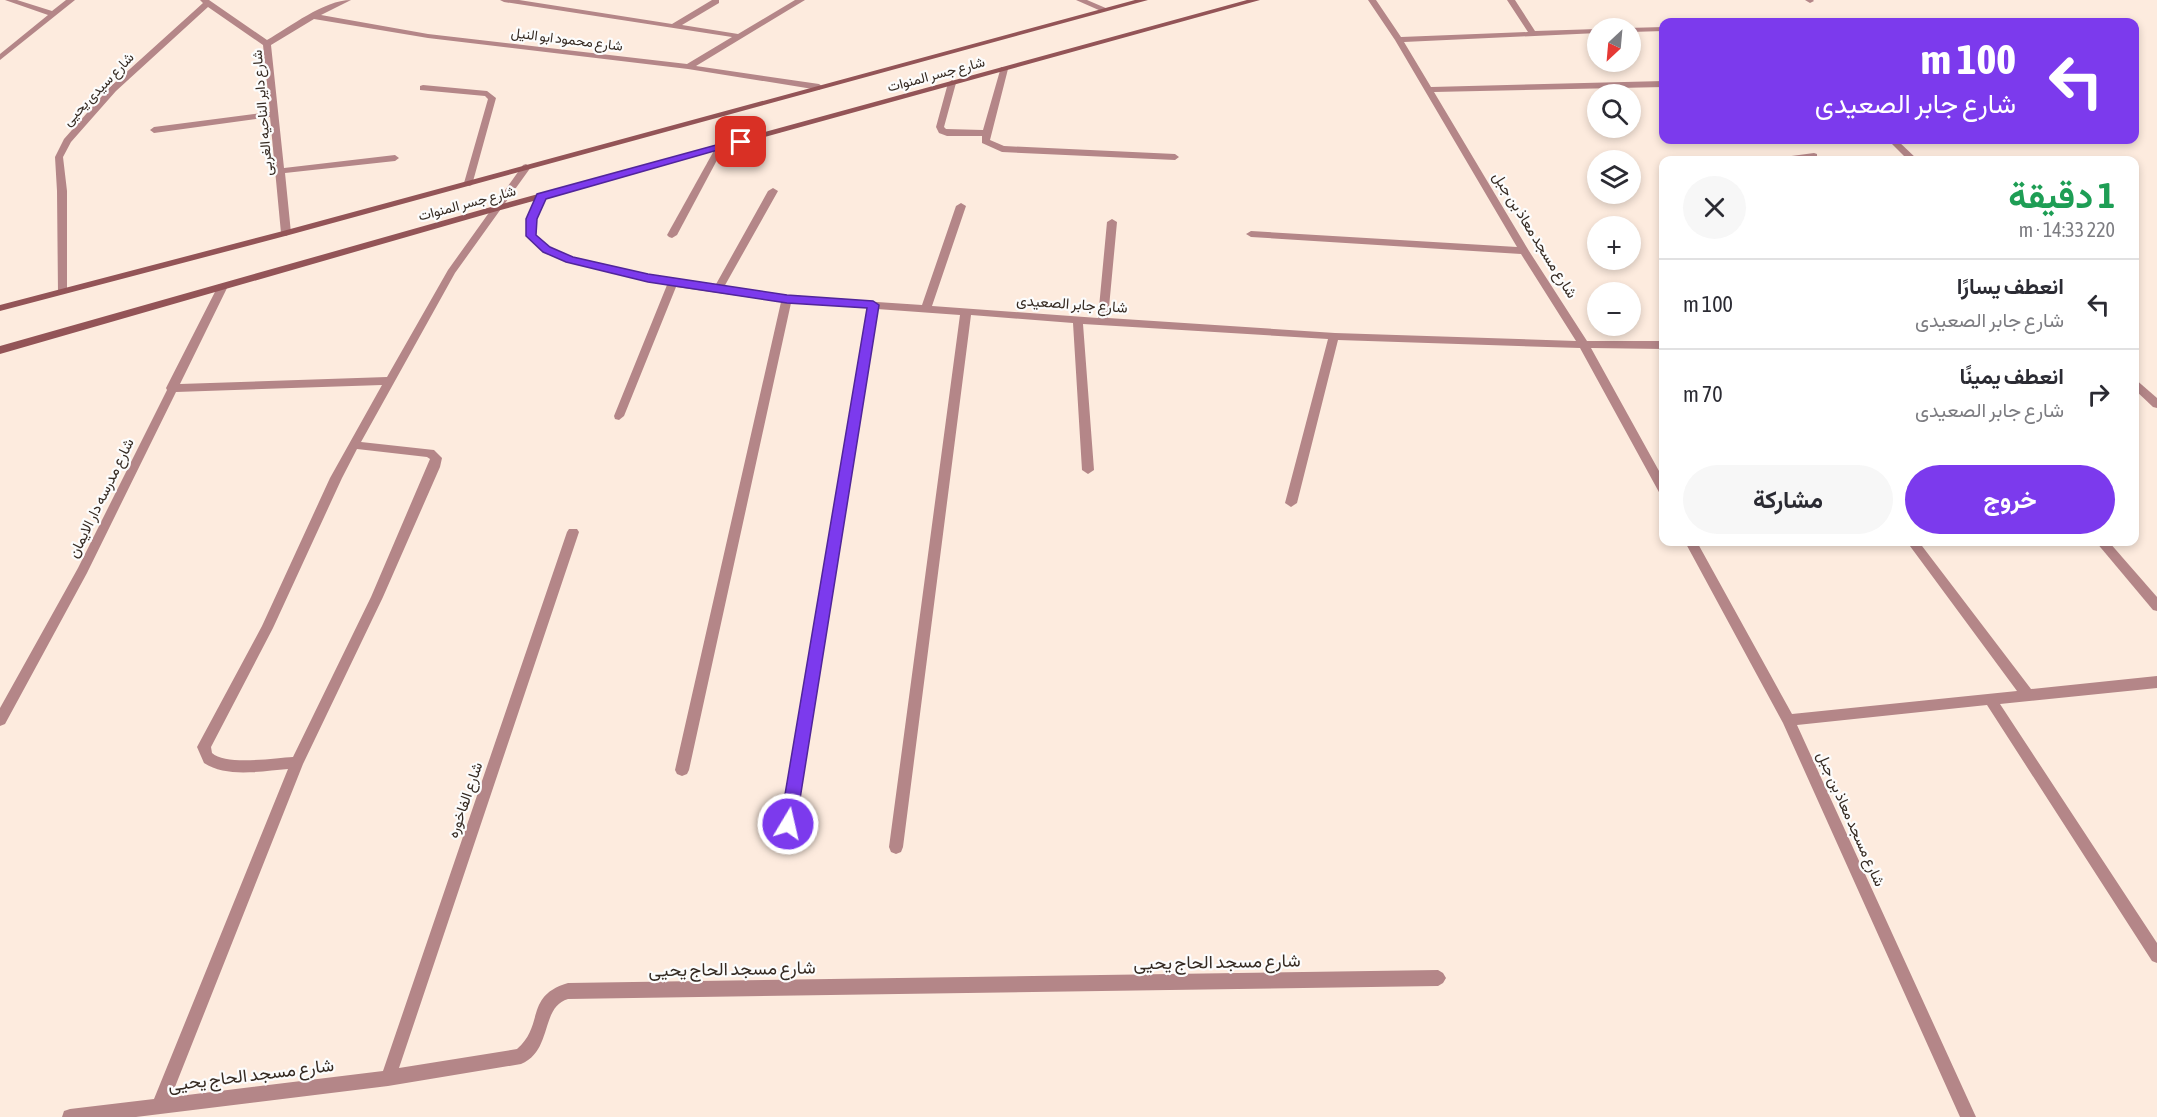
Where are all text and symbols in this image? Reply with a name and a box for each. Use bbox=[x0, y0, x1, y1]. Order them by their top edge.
north arrow bbox=[1587, 18, 1641, 72]
map controls bbox=[1587, 18, 1641, 336]
street label: شارع محمود ابو النيل bbox=[510, 24, 624, 57]
text: 100 m bbox=[1921, 35, 2016, 83]
icon: left bbox=[2037, 42, 2115, 120]
street label: شارع سيدى يحيى bbox=[59, 49, 139, 131]
street label: شارع داير الناحيه الغربى bbox=[249, 49, 278, 177]
street label: شارع جسر المنوات bbox=[885, 53, 987, 98]
button: search bbox=[1587, 84, 1641, 138]
text: شارع جابر الصعيدى bbox=[1815, 88, 2016, 119]
pin bbox=[715, 116, 766, 167]
icon: arrive bbox=[724, 125, 757, 158]
button: layers bbox=[1587, 150, 1641, 204]
street label: شارع مسجد معاذ بن جبل bbox=[1487, 169, 1581, 303]
text: 1 دقيقة bbox=[2008, 174, 2115, 216]
button: close bbox=[1683, 176, 1746, 239]
street label: شارع جسر المنوات bbox=[416, 182, 518, 227]
button: + bbox=[1587, 216, 1641, 270]
text: 220 m · 14:33 bbox=[2019, 218, 2115, 241]
text: انعطف يسارًا bbox=[1957, 273, 2064, 299]
button: − bbox=[1587, 282, 1641, 336]
icon: left bbox=[2082, 288, 2115, 321]
street label: شارع جابر الصعيدى bbox=[1015, 291, 1129, 319]
text: 100 m bbox=[1683, 291, 1733, 317]
text: شارع جابر الصعيدى bbox=[1915, 308, 2064, 331]
text: انعطف يمينًا bbox=[1960, 363, 2064, 389]
icon: right bbox=[2082, 378, 2115, 411]
text: 70 m bbox=[1683, 381, 1723, 407]
text: شارع جابر الصعيدى bbox=[1915, 398, 2064, 421]
street label: شارع مدرسه دار الايمان bbox=[64, 435, 140, 562]
button: مشاركة bbox=[1683, 465, 1893, 534]
button: خروج bbox=[1905, 465, 2115, 534]
street label: شارع مسجد معاذ بن جبل bbox=[1811, 749, 1889, 890]
street label: شارع الفاخوره bbox=[444, 760, 488, 841]
position arrow bbox=[756, 792, 820, 856]
street label: شارع مسجد الحاج يحيى bbox=[1133, 950, 1301, 975]
street label: شارع مسجد الحاج يحيى bbox=[648, 957, 816, 982]
street label: شارع مسجد الحاج يحيى bbox=[167, 1054, 335, 1097]

